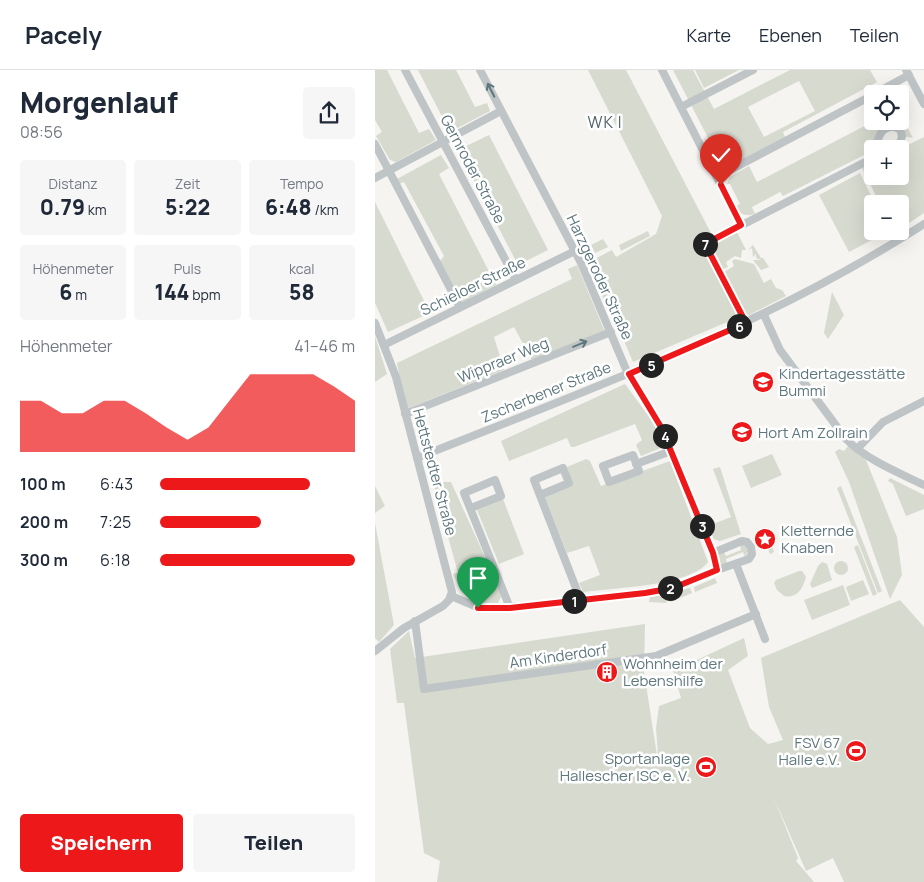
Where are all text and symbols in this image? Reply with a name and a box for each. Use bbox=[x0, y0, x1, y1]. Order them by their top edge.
text: Pacely bbox=[25, 18, 102, 51]
text: Karte bbox=[687, 23, 731, 47]
text: Ebenen bbox=[759, 23, 822, 47]
text: Teilen bbox=[850, 23, 899, 47]
text: Morgenlauf bbox=[20, 83, 178, 121]
one-way arrow bbox=[486, 83, 496, 98]
map controls bbox=[864, 85, 909, 240]
button: locate bbox=[864, 85, 909, 130]
button: share bbox=[303, 87, 355, 139]
street label: Gernroder Straße bbox=[435, 111, 511, 227]
district label: WK I bbox=[587, 111, 623, 133]
text: 08:56 bbox=[20, 121, 63, 143]
pin bbox=[700, 134, 742, 185]
button: + bbox=[864, 140, 909, 185]
icon: check bbox=[707, 141, 735, 169]
text: Distanz bbox=[49, 174, 98, 193]
text: Zeit bbox=[175, 174, 200, 193]
text: Tempo bbox=[280, 174, 324, 193]
text: 0.79 bbox=[40, 193, 85, 221]
text: 5:22 bbox=[165, 193, 210, 221]
text: 6:48 bbox=[265, 193, 312, 221]
button: − bbox=[864, 195, 909, 240]
text: km bbox=[85, 200, 107, 219]
text: /km bbox=[312, 200, 339, 219]
street label: Harzgeroder Straße bbox=[562, 211, 638, 343]
pin: 7 bbox=[693, 232, 717, 256]
text: 7 bbox=[702, 235, 709, 254]
street label: Schieloer Straße bbox=[417, 251, 529, 321]
text: Höhenmeter bbox=[33, 259, 114, 278]
text: Puls bbox=[174, 259, 201, 278]
text: kcal bbox=[289, 259, 315, 278]
text: 6 bbox=[59, 278, 72, 306]
text: 144 bbox=[154, 278, 189, 306]
text: 58 bbox=[289, 278, 315, 306]
text: m bbox=[72, 285, 87, 304]
text: bpm bbox=[189, 285, 221, 304]
pin: 6 bbox=[727, 314, 751, 338]
text: 6 bbox=[735, 317, 744, 336]
street label: Wippraer Weg bbox=[454, 332, 552, 388]
text: Höhenmeter bbox=[20, 335, 113, 357]
text: 41–46 m bbox=[294, 335, 355, 357]
one-way arrow bbox=[572, 339, 587, 348]
pin: 5 bbox=[639, 352, 663, 378]
street label: Zscherbener Straße bbox=[478, 356, 614, 428]
text: 5 bbox=[647, 356, 656, 375]
place label: Kindertagesstätte Bummi bbox=[779, 363, 906, 401]
school or university icon: Kindertagesstätte Bummi bbox=[751, 370, 775, 394]
street label: Hettstedter Straße bbox=[408, 406, 462, 538]
school or university icon: Hort Am Zollrain bbox=[730, 420, 754, 444]
place label: Hort Am Zollrain bbox=[758, 422, 868, 443]
pin: 4 bbox=[653, 424, 677, 448]
text: 4 bbox=[661, 427, 670, 446]
text: 100 m bbox=[20, 473, 66, 495]
text: 6:43 bbox=[100, 473, 133, 495]
text: 200 m bbox=[20, 511, 68, 533]
text: 7:25 bbox=[100, 511, 131, 533]
pin: 3 bbox=[689, 514, 715, 538]
text: 3 bbox=[698, 517, 707, 536]
place label: Kletternde Knaben bbox=[781, 520, 854, 558]
place icon: Kletternde Knaben bbox=[753, 527, 777, 551]
text: 300 m bbox=[20, 549, 68, 571]
text: 6:18 bbox=[100, 549, 130, 571]
pin bbox=[457, 557, 499, 608]
icon: arrive bbox=[464, 564, 492, 592]
pin: 2 bbox=[657, 576, 683, 600]
text: 2 bbox=[666, 579, 675, 598]
pin: 1 bbox=[561, 588, 587, 614]
text: 1 bbox=[571, 592, 578, 611]
street label: Am Kinderdorf bbox=[508, 639, 609, 673]
place label: Wohnheim der Lebenshilfe bbox=[623, 653, 723, 691]
building icon: Wohnheim der Lebenshilfe bbox=[595, 660, 619, 684]
place label: FSV 67 Halle e.V. bbox=[778, 732, 840, 770]
sports icon: FSV 67 Halle e.V. bbox=[844, 739, 868, 763]
place label: Sportanlage Hallescher ISC e. V. bbox=[560, 748, 690, 786]
sports icon: Sportanlage Hallescher ISC e. V. bbox=[694, 755, 718, 779]
button: Speichern bbox=[20, 814, 183, 872]
button: Teilen bbox=[193, 814, 355, 872]

